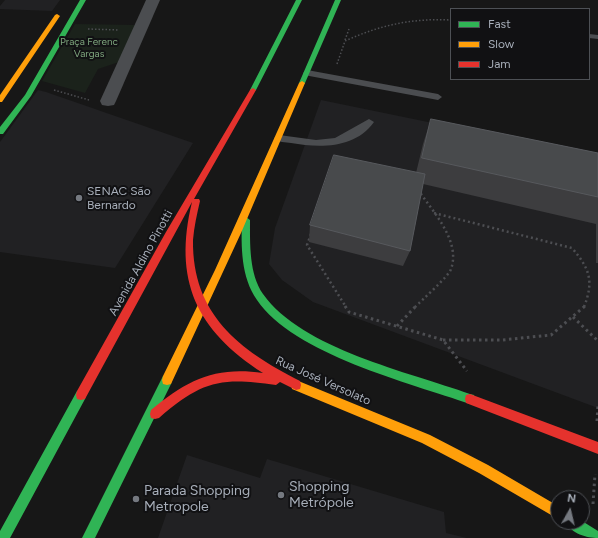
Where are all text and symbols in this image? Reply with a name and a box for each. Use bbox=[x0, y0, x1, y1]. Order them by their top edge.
legend bbox=[450, 8, 590, 80]
text: Fast bbox=[488, 17, 511, 31]
park label: Praça Ferenc Vargas bbox=[60, 36, 118, 60]
text: Slow bbox=[488, 37, 514, 51]
text: Jam bbox=[488, 57, 511, 71]
place label: SENAC São Bernardo bbox=[87, 184, 151, 212]
marker: SENAC São Bernardo bbox=[74, 193, 84, 203]
street label: Avenida Aldino Pinotti bbox=[106, 208, 176, 318]
street label: Rua José Versolato bbox=[273, 354, 373, 408]
place label: Shopping Metrópole bbox=[289, 479, 354, 512]
place label: Parada Shopping Metropole bbox=[144, 483, 250, 516]
marker: Shopping Metrópole bbox=[276, 490, 286, 500]
north arrow bbox=[550, 490, 590, 530]
text: N bbox=[566, 492, 577, 506]
marker: Parada Shopping Metropole bbox=[131, 494, 141, 504]

